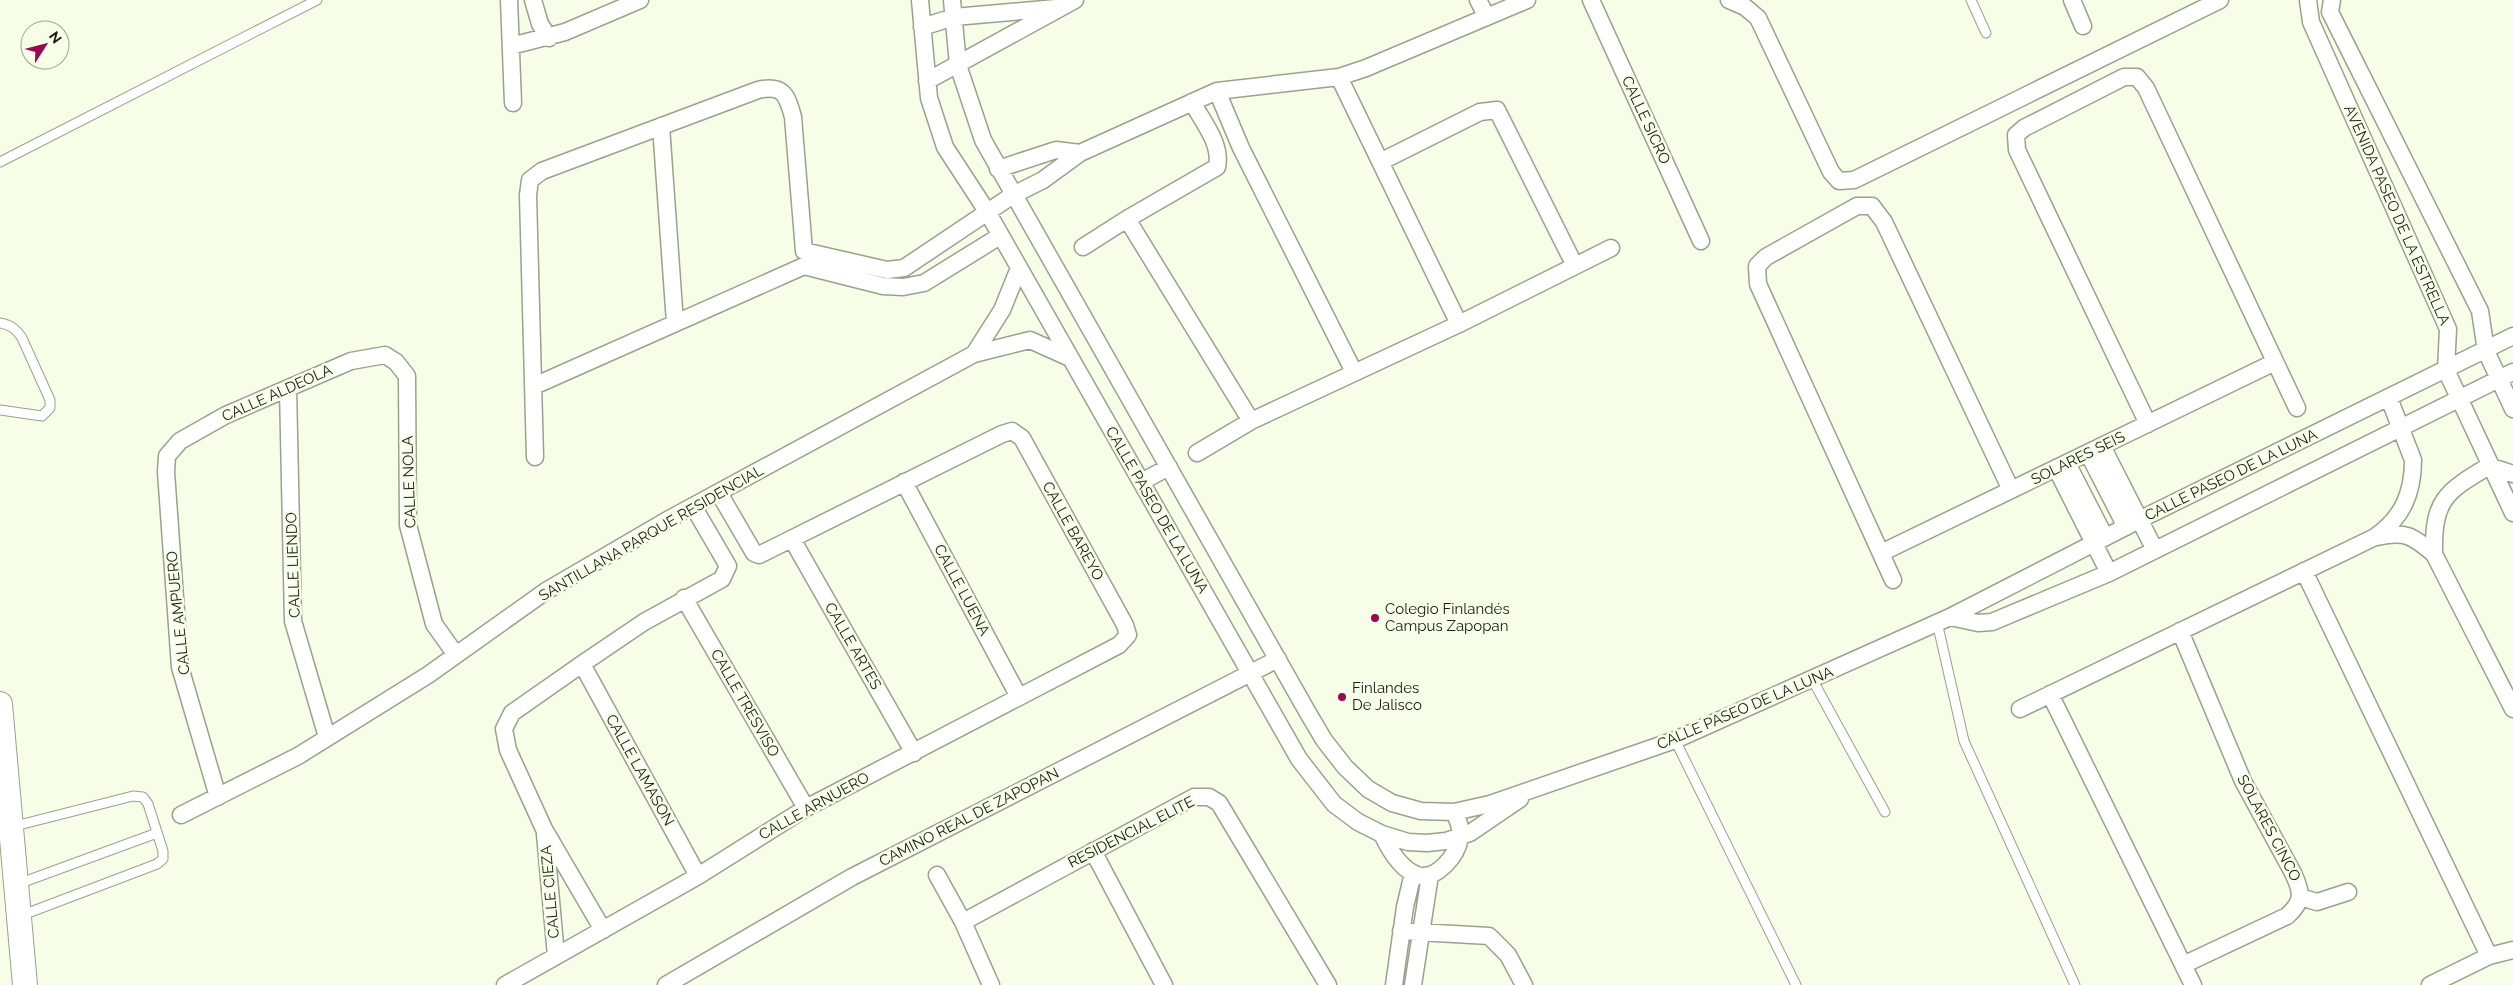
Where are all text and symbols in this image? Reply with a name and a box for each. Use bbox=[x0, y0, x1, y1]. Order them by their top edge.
north arrow bbox=[20, 20, 70, 70]
text: N bbox=[46, 28, 65, 46]
street label: CALLE SICRO bbox=[1618, 73, 1674, 167]
street label: AVENIDA PASEO DE LA ESTRELLA bbox=[2340, 102, 2454, 328]
street label: CALLE ALDEOLA bbox=[219, 361, 335, 425]
street label: CALLE PASEO DE LA LUNA bbox=[1102, 423, 1212, 597]
street label: CALLE PASEO DE LA LUNA bbox=[2142, 425, 2320, 525]
street label: SOLARES SEIS bbox=[2028, 428, 2128, 488]
street label: CALLE NOLA bbox=[398, 435, 420, 529]
street label: SANTILLANA PARQUE RESIDENCIAL bbox=[536, 461, 767, 605]
street label: CALLE BAREYO bbox=[1038, 479, 1108, 583]
street label: CALLE LIENDO bbox=[282, 512, 304, 618]
street label: CALLE LUENA bbox=[930, 541, 994, 639]
street label: CALLE AMPUERO bbox=[163, 550, 193, 676]
street label: CALLE ARTES bbox=[821, 599, 885, 693]
place label: Colegio Finlandés Campus Zapopan bbox=[1385, 600, 1510, 635]
marker: Colegio Finlandés Campus Zapopan bbox=[1369, 612, 1381, 624]
street label: CALLE TRESVISO bbox=[707, 646, 783, 760]
street label: CALLE PASEO DE LA LUNA bbox=[1654, 663, 1836, 753]
place label: Finlandes De Jalisco bbox=[1352, 679, 1422, 714]
marker: Finlandes De Jalisco bbox=[1336, 691, 1348, 703]
street label: CALLE LAMASON bbox=[602, 711, 678, 829]
street label: CAMINO REAL DE ZAPOPAN bbox=[876, 764, 1062, 870]
street label: CALLE ARNUERO bbox=[756, 768, 872, 844]
street label: SOLARES CINCO bbox=[2233, 772, 2305, 884]
street label: RESIDENCIAL ELITE bbox=[1065, 792, 1197, 872]
street label: CALLE CIEZA bbox=[537, 845, 563, 939]

